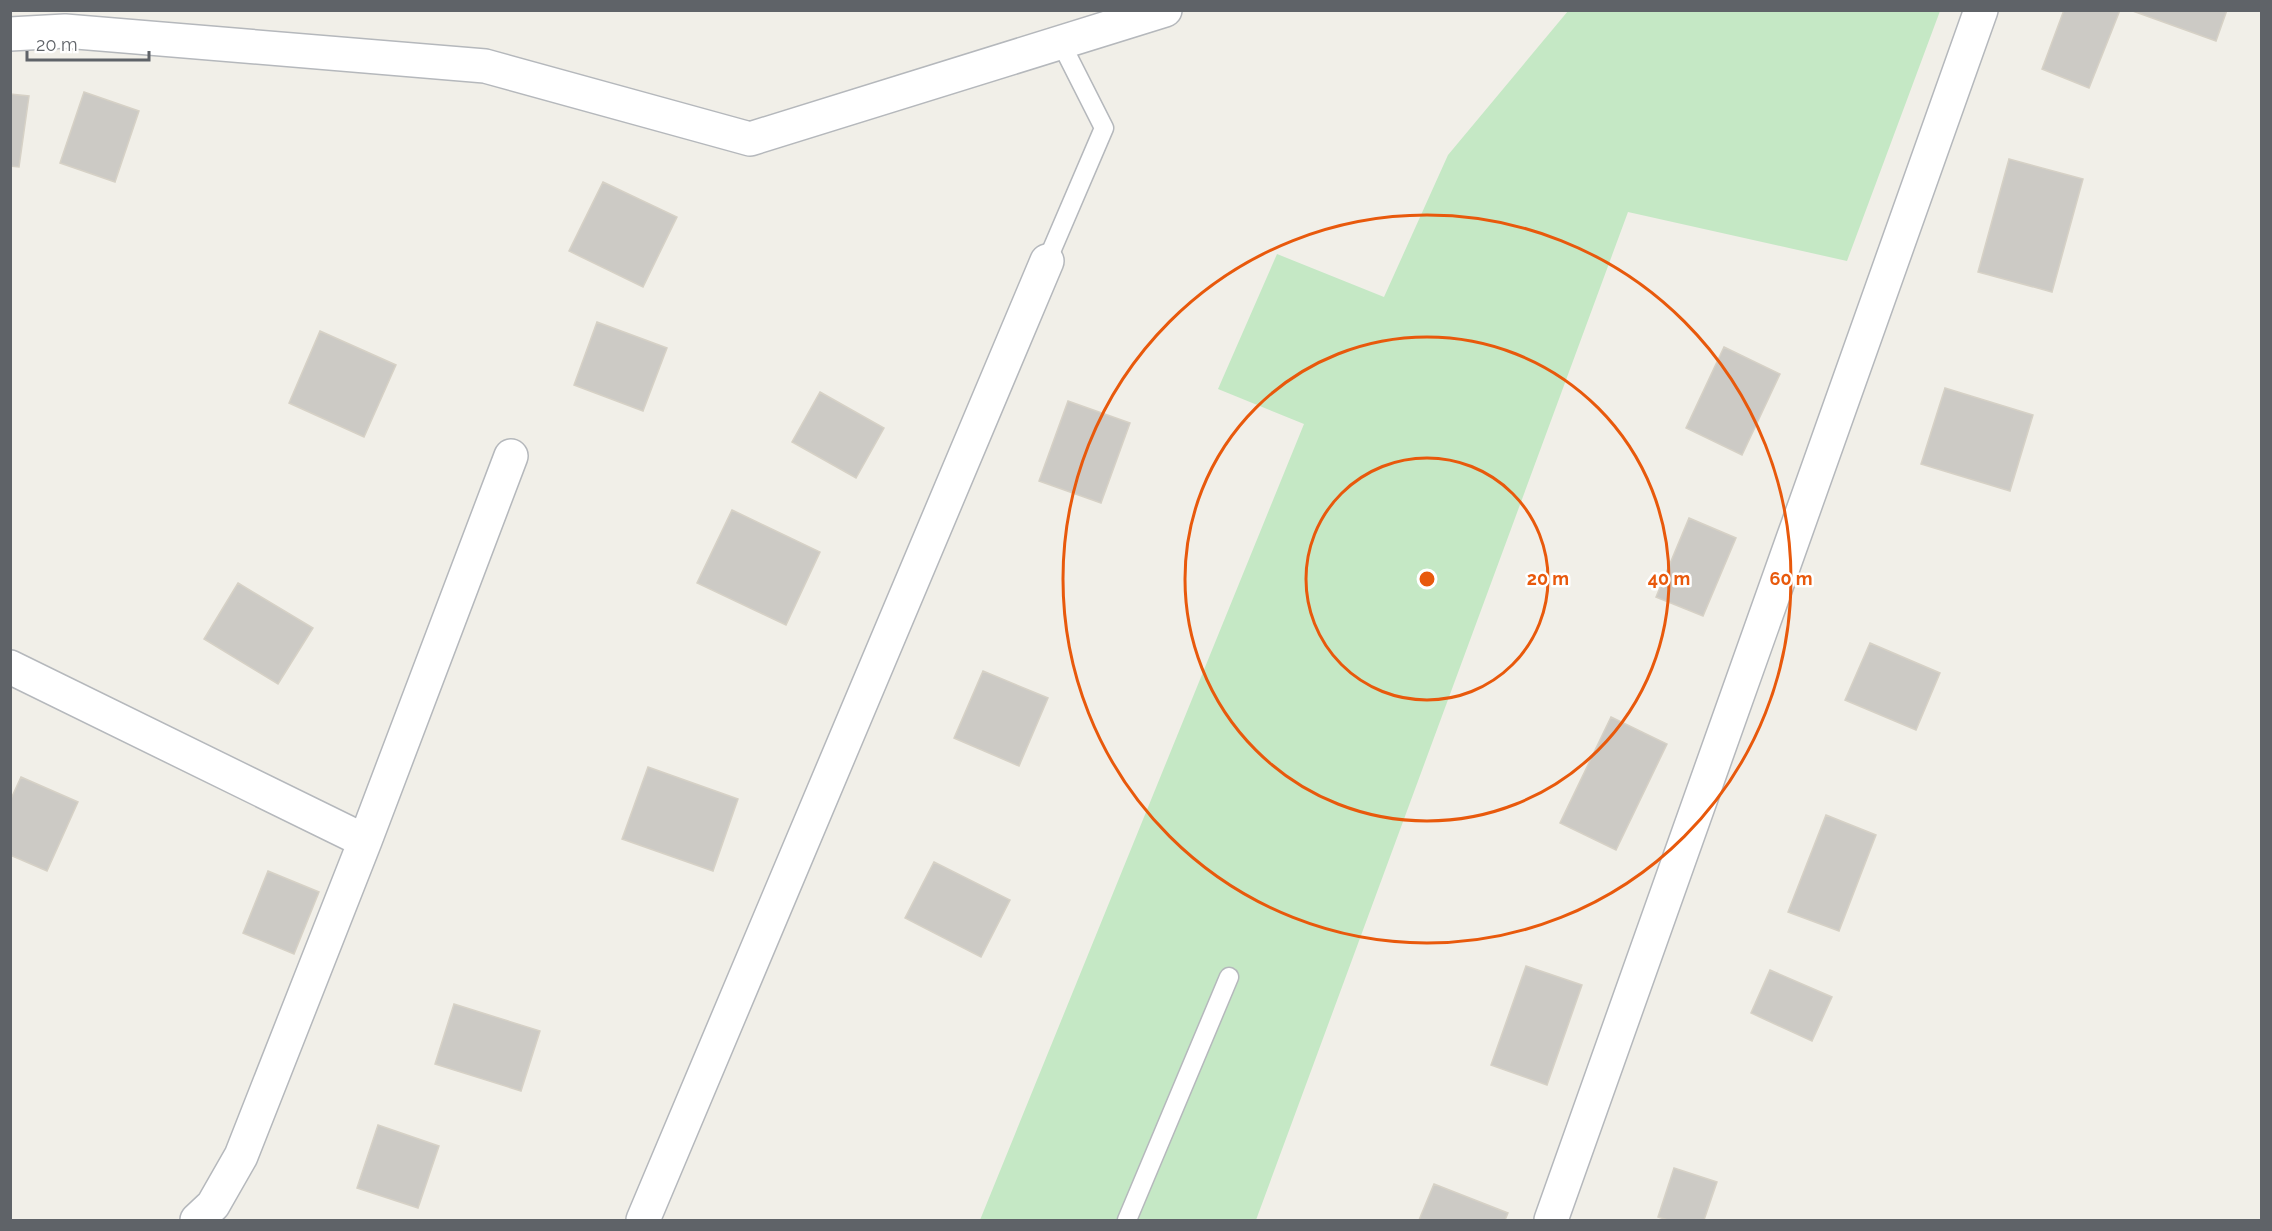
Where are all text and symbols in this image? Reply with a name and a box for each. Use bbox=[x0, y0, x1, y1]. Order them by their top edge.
scale bar bbox=[27, 24, 148, 62]
text: 20 m bbox=[36, 34, 78, 55]
text: 20 m bbox=[1527, 568, 1569, 589]
text: 40 m bbox=[1648, 568, 1690, 589]
text: 60 m bbox=[1769, 568, 1813, 589]
centre of rings bbox=[1417, 569, 1437, 589]

